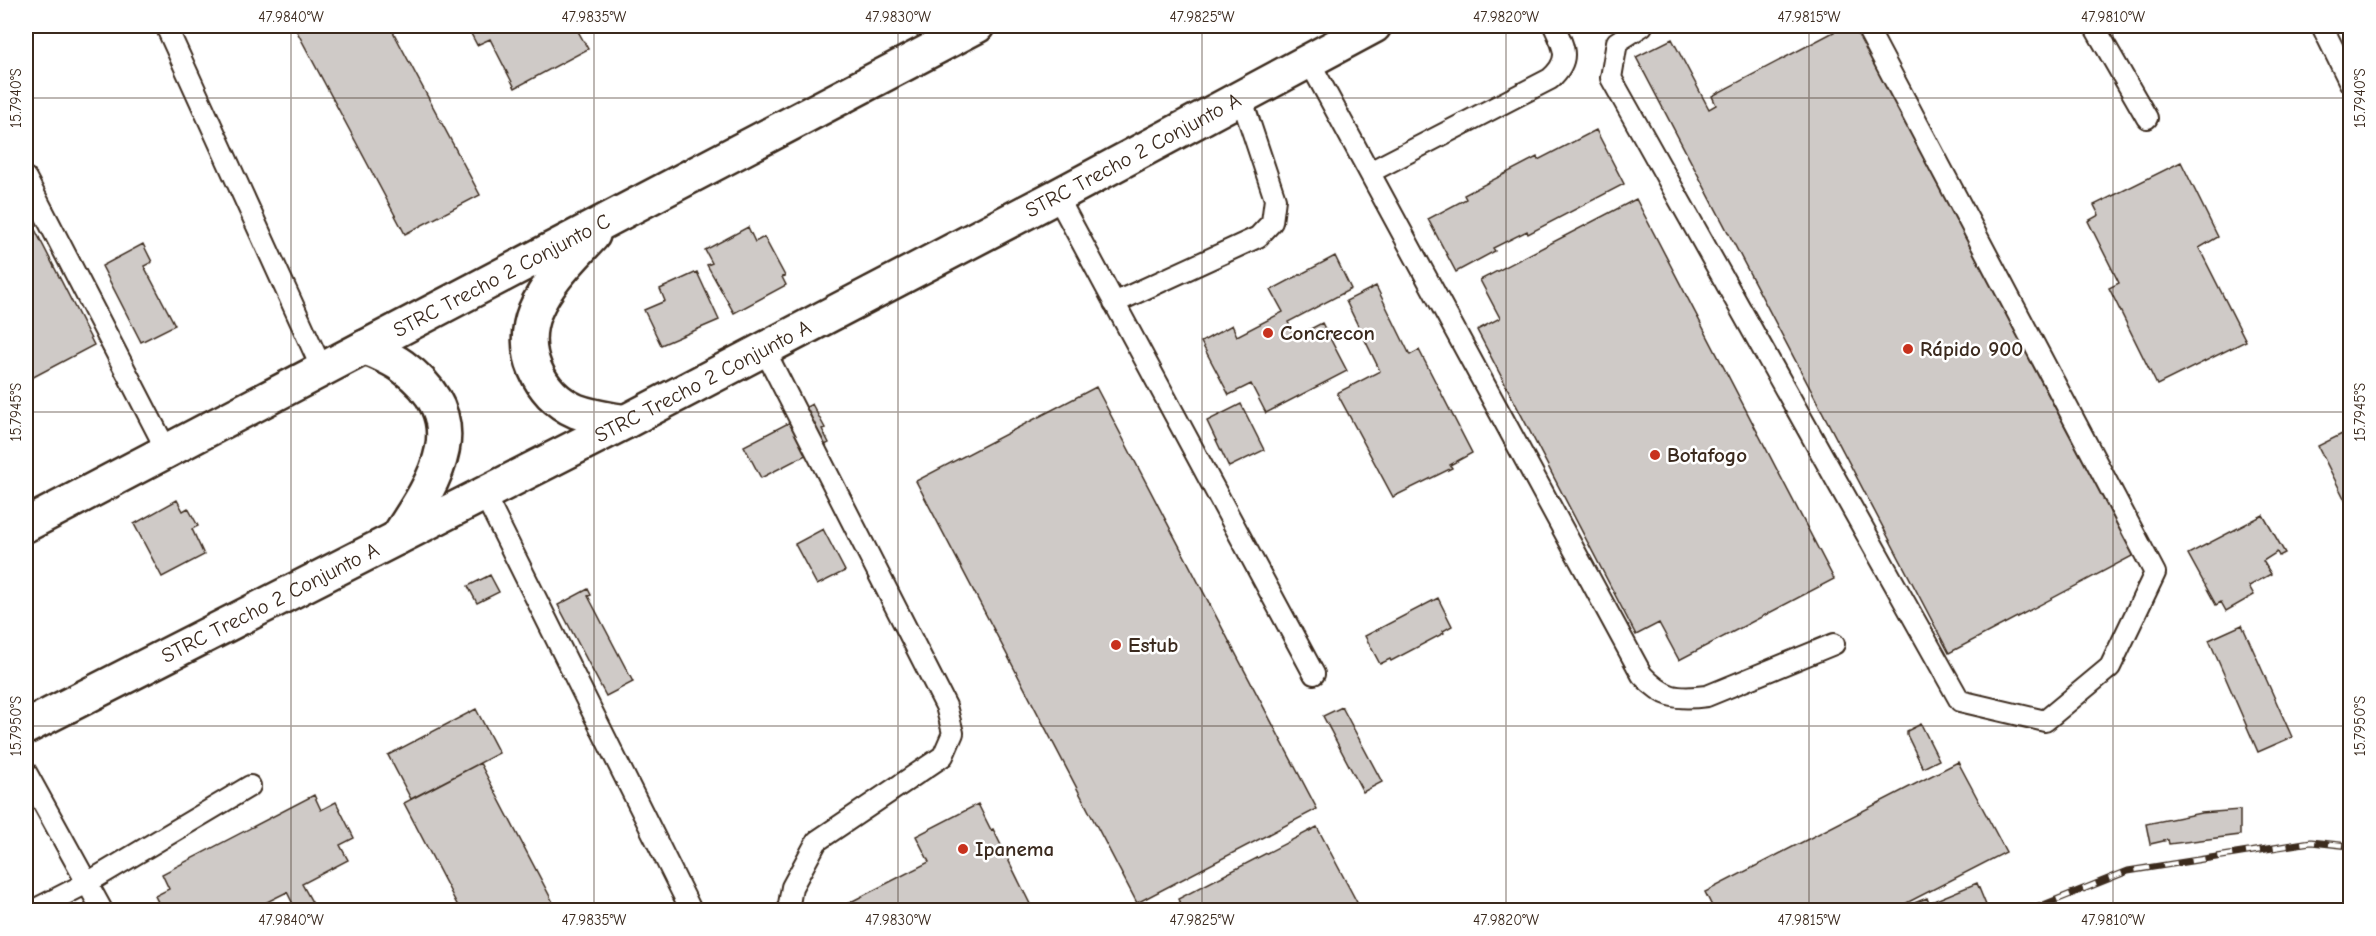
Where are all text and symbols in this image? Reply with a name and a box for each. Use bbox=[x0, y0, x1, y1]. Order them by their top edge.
text: 47.9840°W bbox=[258, 8, 324, 26]
text: 47.9835°W bbox=[562, 8, 626, 26]
text: 47.9830°W bbox=[865, 8, 931, 26]
text: 47.9825°W bbox=[1169, 8, 1235, 26]
text: 47.9820°W bbox=[1473, 8, 1539, 26]
text: 47.9815°W bbox=[1777, 8, 1841, 26]
text: 47.9810°W bbox=[2081, 8, 2145, 26]
text: 15.7940°S bbox=[7, 68, 25, 128]
text: 15.7940°S bbox=[2351, 68, 2369, 128]
street label: STRC Trecho 2 Conjunto A bbox=[1021, 88, 1245, 222]
street label: STRC Trecho 2 Conjunto C bbox=[389, 209, 614, 342]
street label: STRC Trecho 2 Conjunto A bbox=[591, 315, 815, 447]
place label: Concrecon bbox=[1280, 321, 1375, 345]
marker: Concrecon bbox=[1261, 326, 1275, 340]
place label: Rápido 900 bbox=[1920, 337, 2023, 361]
marker: Rápido 900 bbox=[1901, 342, 1915, 356]
text: 15.7945°S bbox=[7, 383, 25, 441]
text: 15.7945°S bbox=[2351, 383, 2369, 441]
place label: Botafogo bbox=[1667, 443, 1747, 467]
marker: Botafogo bbox=[1648, 448, 1662, 462]
street label: STRC Trecho 2 Conjunto A bbox=[157, 537, 383, 668]
place label: Estub bbox=[1128, 633, 1178, 657]
marker: Estub bbox=[1109, 638, 1123, 652]
text: 15.7950°S bbox=[7, 696, 25, 756]
text: 15.7950°S bbox=[2351, 696, 2369, 756]
place label: Ipanema bbox=[975, 837, 1054, 861]
marker: Ipanema bbox=[956, 842, 970, 856]
text: 47.9840°W bbox=[258, 911, 324, 929]
text: 47.9835°W bbox=[562, 911, 626, 929]
text: 47.9830°W bbox=[865, 911, 931, 929]
text: 47.9825°W bbox=[1169, 911, 1235, 929]
text: 47.9820°W bbox=[1473, 911, 1539, 929]
text: 47.9815°W bbox=[1777, 911, 1841, 929]
text: 47.9810°W bbox=[2081, 911, 2145, 929]

